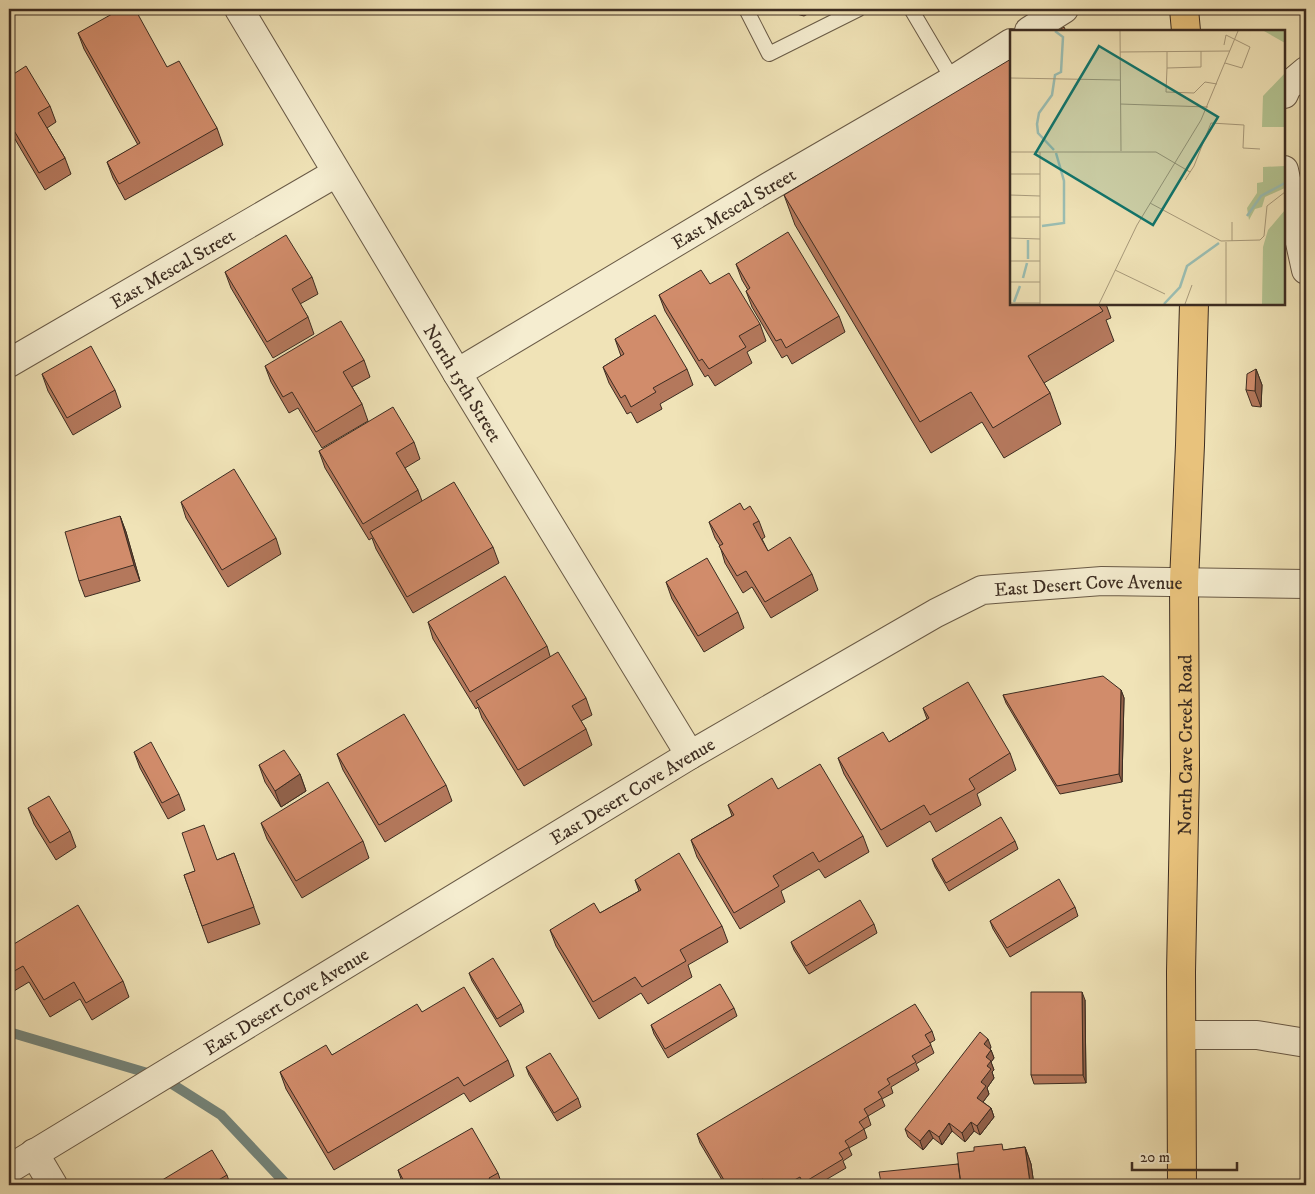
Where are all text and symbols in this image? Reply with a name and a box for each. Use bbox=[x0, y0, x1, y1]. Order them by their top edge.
inset map bbox=[1010, 30, 1285, 305]
street label: East Mescal Street bbox=[668, 164, 800, 255]
street label: East Mescal Street bbox=[107, 224, 240, 315]
street label: North 15th Street bbox=[418, 321, 506, 447]
street label: East Desert Cove Avenue bbox=[993, 571, 1183, 602]
street label: North Cave Creek Road bbox=[1174, 654, 1198, 836]
street label: East Desert Cove Avenue bbox=[546, 733, 719, 850]
street label: East Desert Cove Avenue bbox=[200, 943, 373, 1061]
scale bar bbox=[1132, 1139, 1238, 1171]
text: 20 m bbox=[1140, 1148, 1170, 1167]

